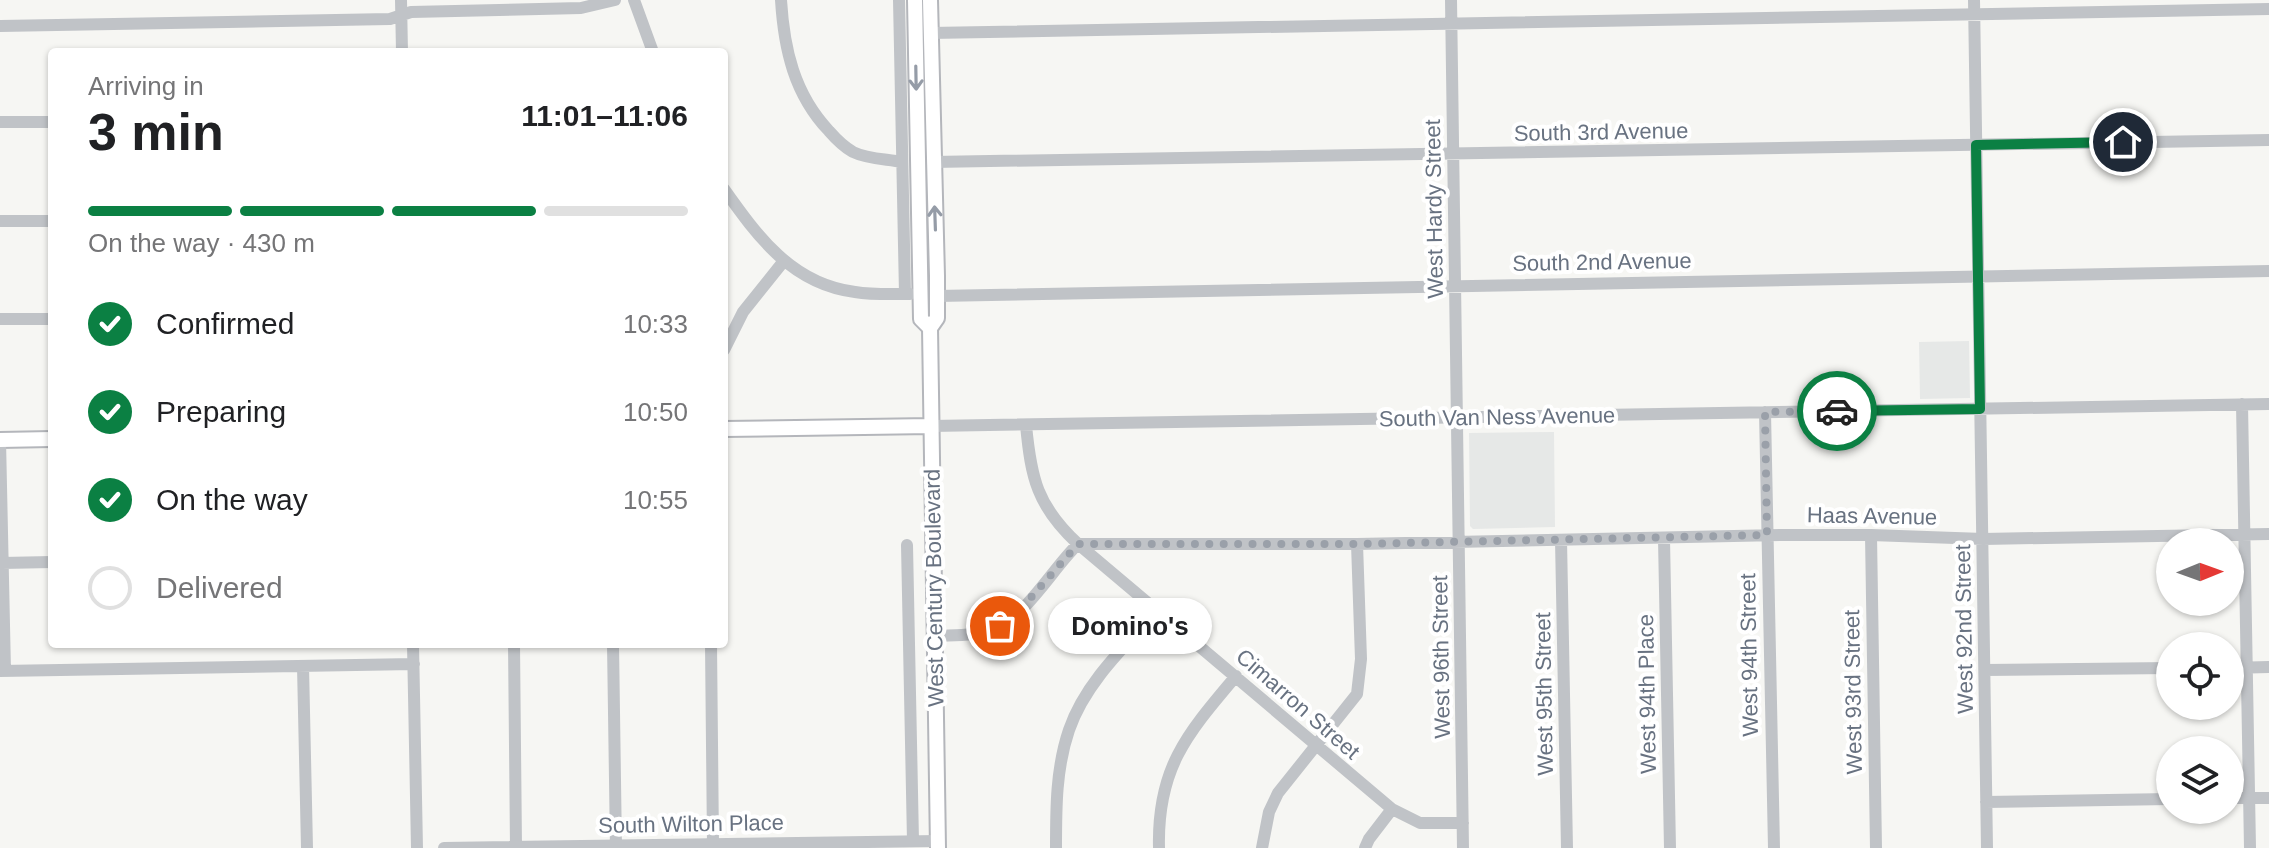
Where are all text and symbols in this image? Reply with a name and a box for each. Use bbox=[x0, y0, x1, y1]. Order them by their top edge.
one-way arrow bbox=[909, 64, 924, 91]
text: Arriving in bbox=[88, 71, 204, 101]
text: 11:01–11:06 bbox=[521, 99, 688, 132]
text: 3 min bbox=[88, 103, 224, 161]
pin bbox=[2089, 108, 2157, 176]
street label: South 3rd Avenue bbox=[1514, 118, 1688, 146]
street label: West Hardy Street bbox=[1420, 119, 1448, 299]
icon: home bbox=[2101, 120, 2145, 164]
one-way arrow bbox=[927, 205, 942, 232]
text: On the way · 430 m bbox=[88, 228, 315, 258]
street label: South 2nd Avenue bbox=[1512, 248, 1692, 276]
icon: check bbox=[88, 302, 132, 346]
text: Confirmed bbox=[156, 307, 294, 340]
text: 10:33 bbox=[623, 309, 688, 339]
courier bbox=[1797, 371, 1877, 451]
icon: car bbox=[1815, 389, 1859, 433]
icon: check bbox=[88, 390, 132, 434]
text: Preparing bbox=[156, 395, 286, 428]
text: 10:50 bbox=[623, 397, 688, 427]
street label: South Van Ness Avenue bbox=[1379, 402, 1615, 432]
street label: West Century Boulevard bbox=[919, 469, 949, 707]
icon: check bbox=[88, 478, 132, 522]
text: On the way bbox=[156, 483, 308, 516]
text: 10:55 bbox=[623, 485, 688, 515]
street label: Haas Avenue bbox=[1807, 502, 1937, 530]
north arrow bbox=[2156, 528, 2244, 616]
map controls bbox=[2156, 528, 2244, 824]
street label: West 92nd Street bbox=[1950, 544, 1978, 714]
text: Delivered bbox=[156, 571, 283, 604]
street label: West 94th Street bbox=[1735, 573, 1763, 737]
street label: West 96th Street bbox=[1427, 575, 1455, 739]
pin bbox=[966, 592, 1034, 660]
callout: Domino's bbox=[1048, 598, 1212, 654]
icon: bag bbox=[978, 604, 1022, 648]
street label: West 93rd Street bbox=[1839, 609, 1867, 775]
text: Domino's bbox=[1071, 611, 1189, 641]
street label: West 95th Street bbox=[1530, 612, 1558, 776]
street label: West 94th Place bbox=[1633, 614, 1661, 774]
button: locate bbox=[2156, 632, 2244, 720]
street label: Cimarron Street bbox=[1231, 644, 1365, 764]
button: layers bbox=[2156, 736, 2244, 824]
street label: South Wilton Place bbox=[598, 810, 784, 838]

